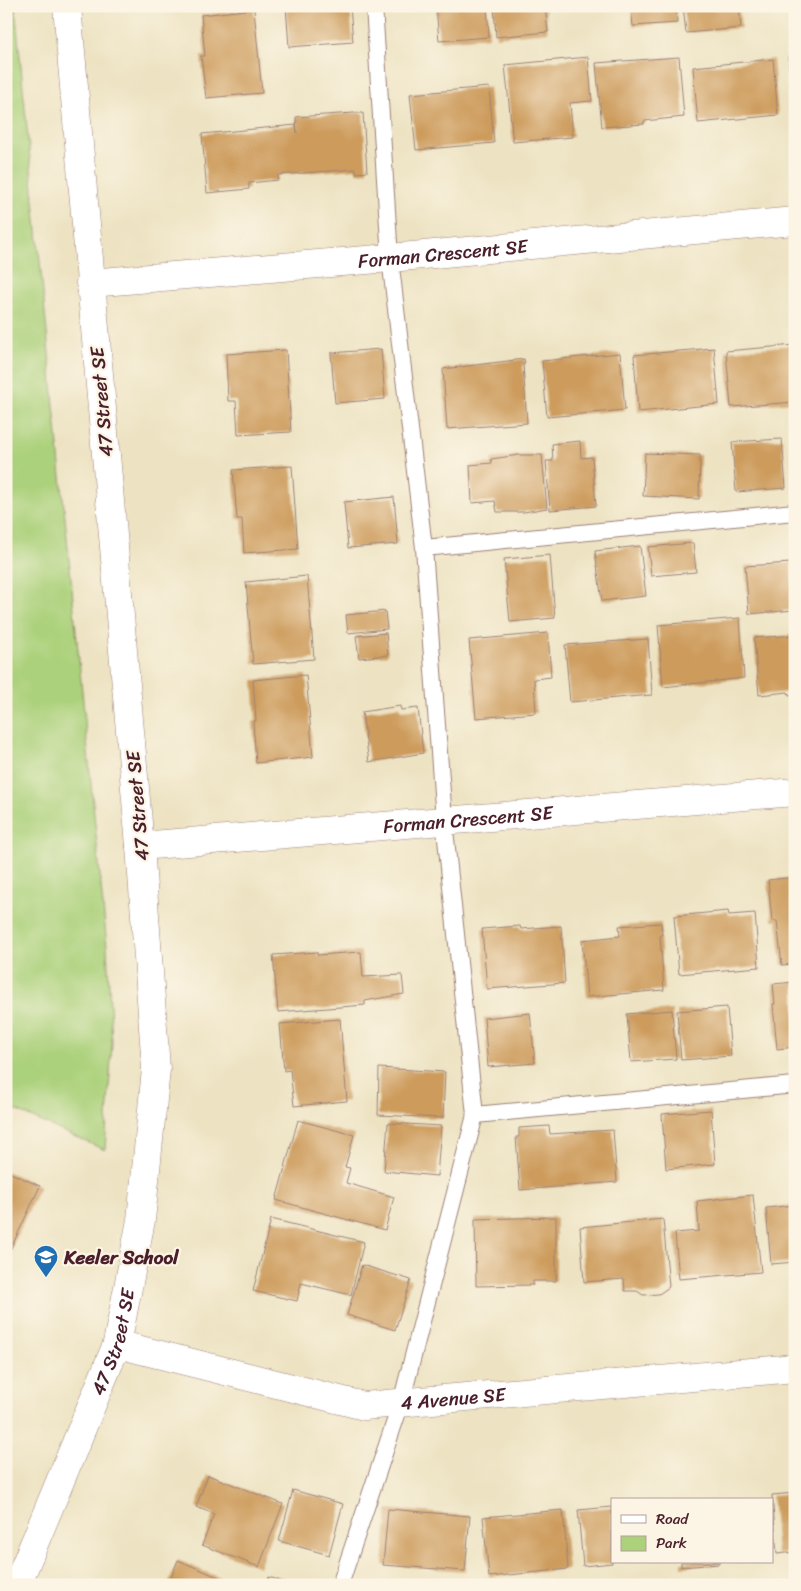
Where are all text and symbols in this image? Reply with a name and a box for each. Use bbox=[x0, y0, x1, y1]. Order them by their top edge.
street label: Forman Crescent SE bbox=[357, 229, 530, 278]
street label: 47 Street SE bbox=[80, 344, 123, 458]
street label: 47 Street SE bbox=[116, 748, 159, 862]
street label: Forman Crescent SE bbox=[382, 796, 555, 843]
place label: Keeler School bbox=[63, 1241, 180, 1274]
school or university icon: Keeler School bbox=[33, 1244, 59, 1278]
street label: 47 Street SE bbox=[81, 1284, 145, 1401]
street label: 4 Avenue SE bbox=[399, 1377, 508, 1420]
legend bbox=[611, 1498, 774, 1564]
text: Road bbox=[656, 1506, 689, 1532]
text: Park bbox=[656, 1530, 687, 1556]

